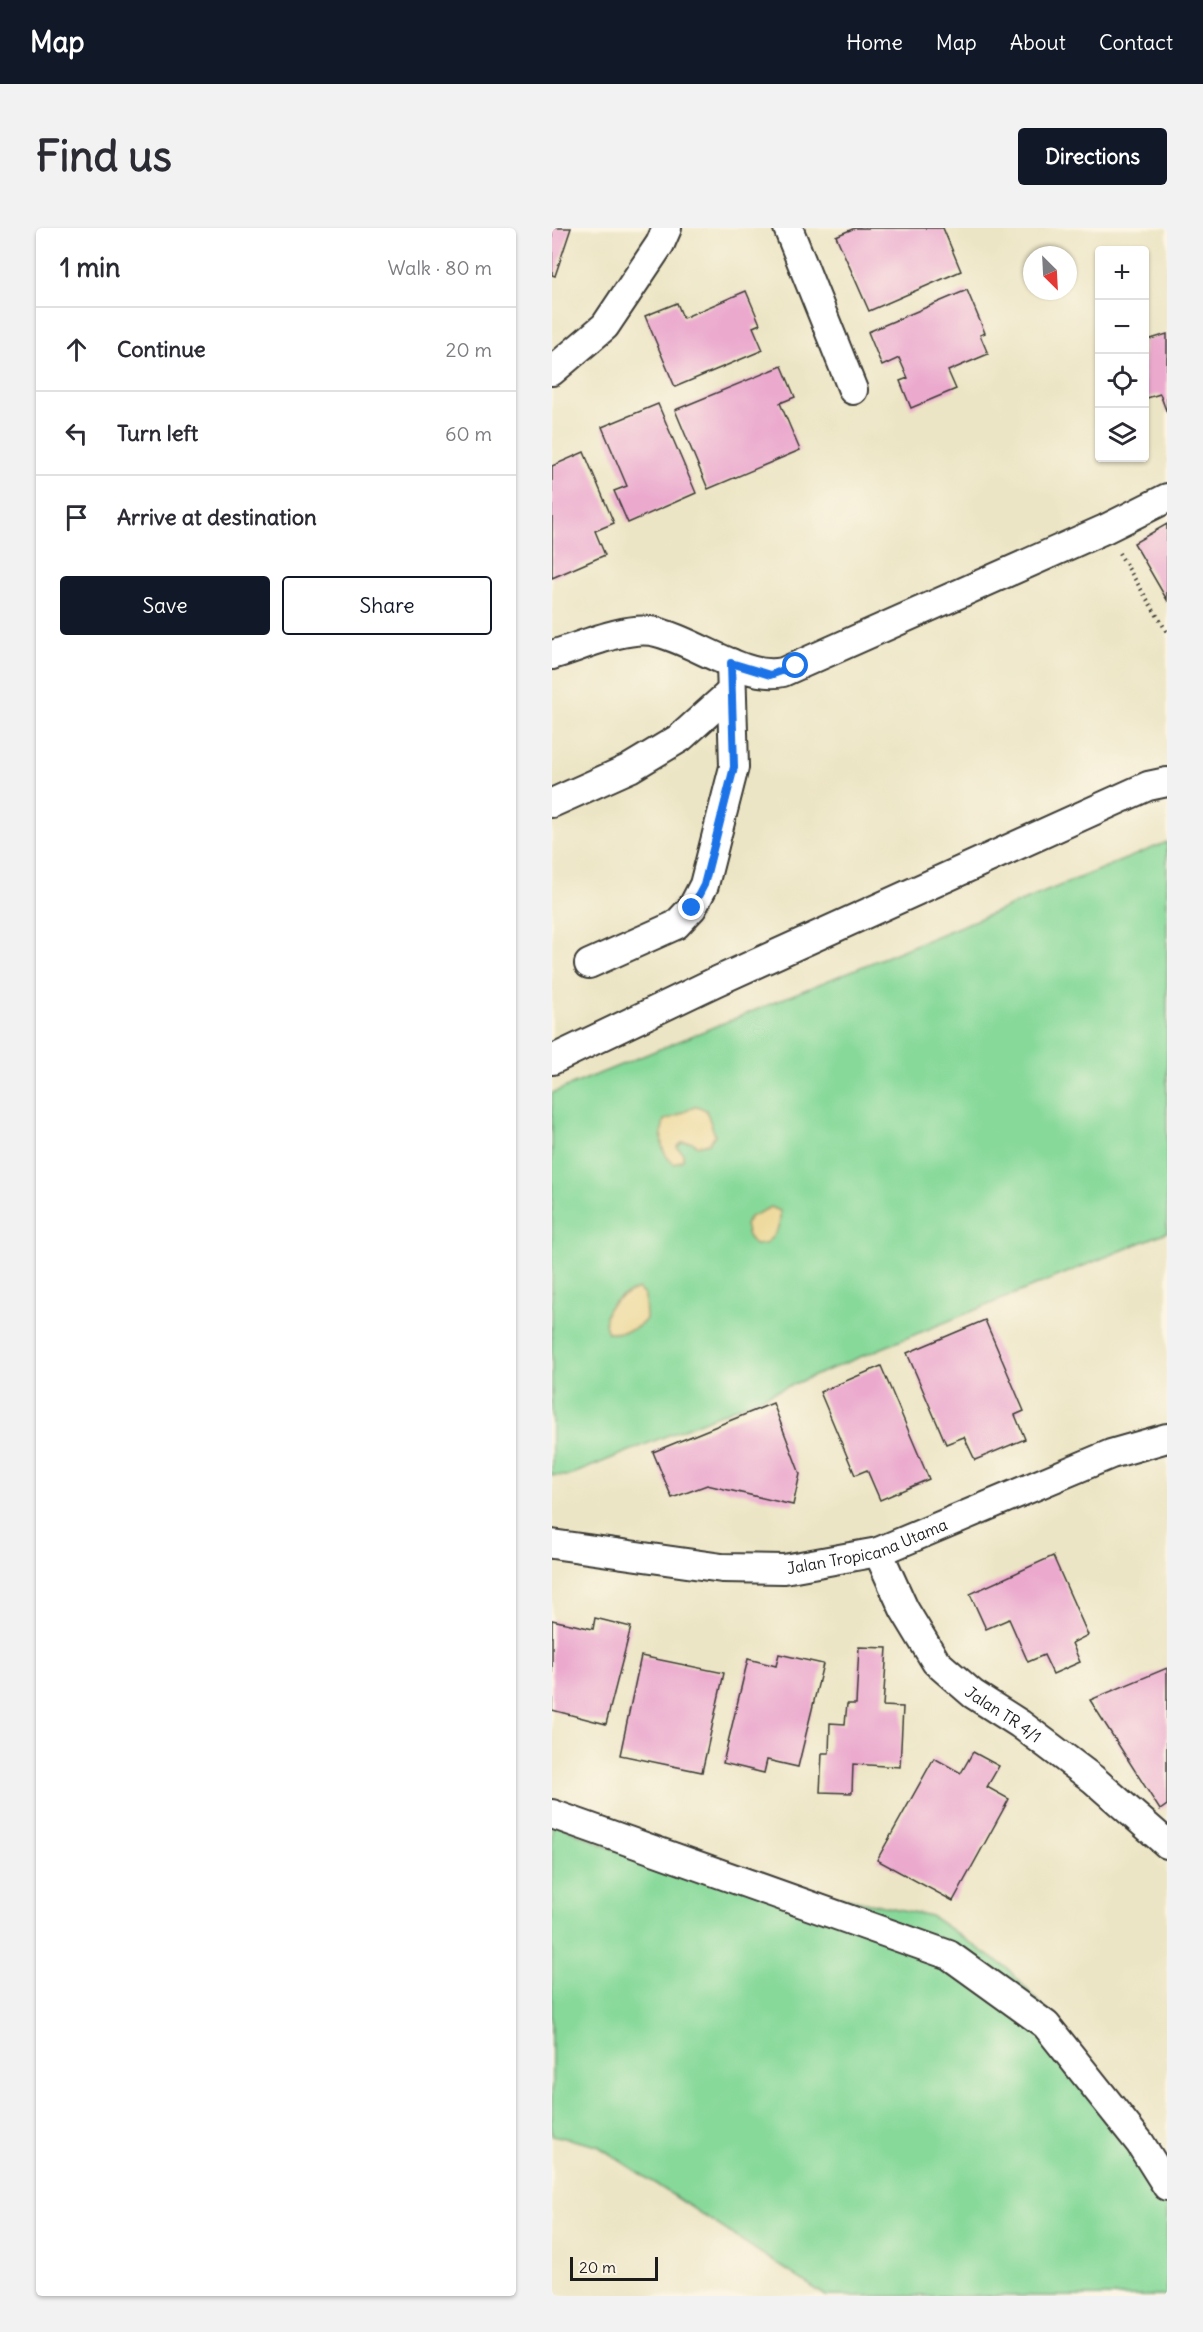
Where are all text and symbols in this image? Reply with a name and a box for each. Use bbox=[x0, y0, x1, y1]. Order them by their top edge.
text: Map bbox=[30, 24, 84, 60]
text: Home bbox=[846, 29, 903, 56]
text: Map bbox=[936, 29, 977, 56]
text: About bbox=[1010, 29, 1066, 56]
text: Contact bbox=[1099, 29, 1173, 56]
button: Directions bbox=[1018, 128, 1167, 185]
text: Find us bbox=[36, 130, 172, 182]
north arrow bbox=[1023, 246, 1077, 300]
map controls bbox=[1095, 246, 1149, 462]
button: + bbox=[1095, 246, 1149, 300]
text: 1 min bbox=[60, 251, 120, 284]
text: Walk · 80 m bbox=[387, 255, 492, 280]
button: − bbox=[1095, 300, 1149, 354]
icon: ahead bbox=[60, 333, 93, 366]
text: Continue bbox=[117, 335, 206, 363]
text: 20 m bbox=[446, 337, 492, 362]
button: locate bbox=[1095, 354, 1149, 408]
button: layers bbox=[1095, 408, 1149, 462]
icon: left bbox=[60, 417, 93, 450]
text: Turn left bbox=[117, 419, 198, 447]
text: 60 m bbox=[445, 421, 492, 446]
icon: arrive bbox=[60, 501, 93, 534]
text: Arrive at destination bbox=[117, 503, 317, 531]
button: Save bbox=[60, 576, 270, 635]
button: Share bbox=[282, 576, 492, 635]
route start bbox=[782, 652, 808, 678]
route end bbox=[678, 894, 704, 920]
street label: Jalan Tropicana Utama bbox=[785, 1514, 950, 1578]
street label: Jalan TR 4/1 bbox=[961, 1682, 1045, 1747]
scale bar bbox=[570, 2254, 658, 2282]
text: 20 m bbox=[579, 2257, 616, 2277]

